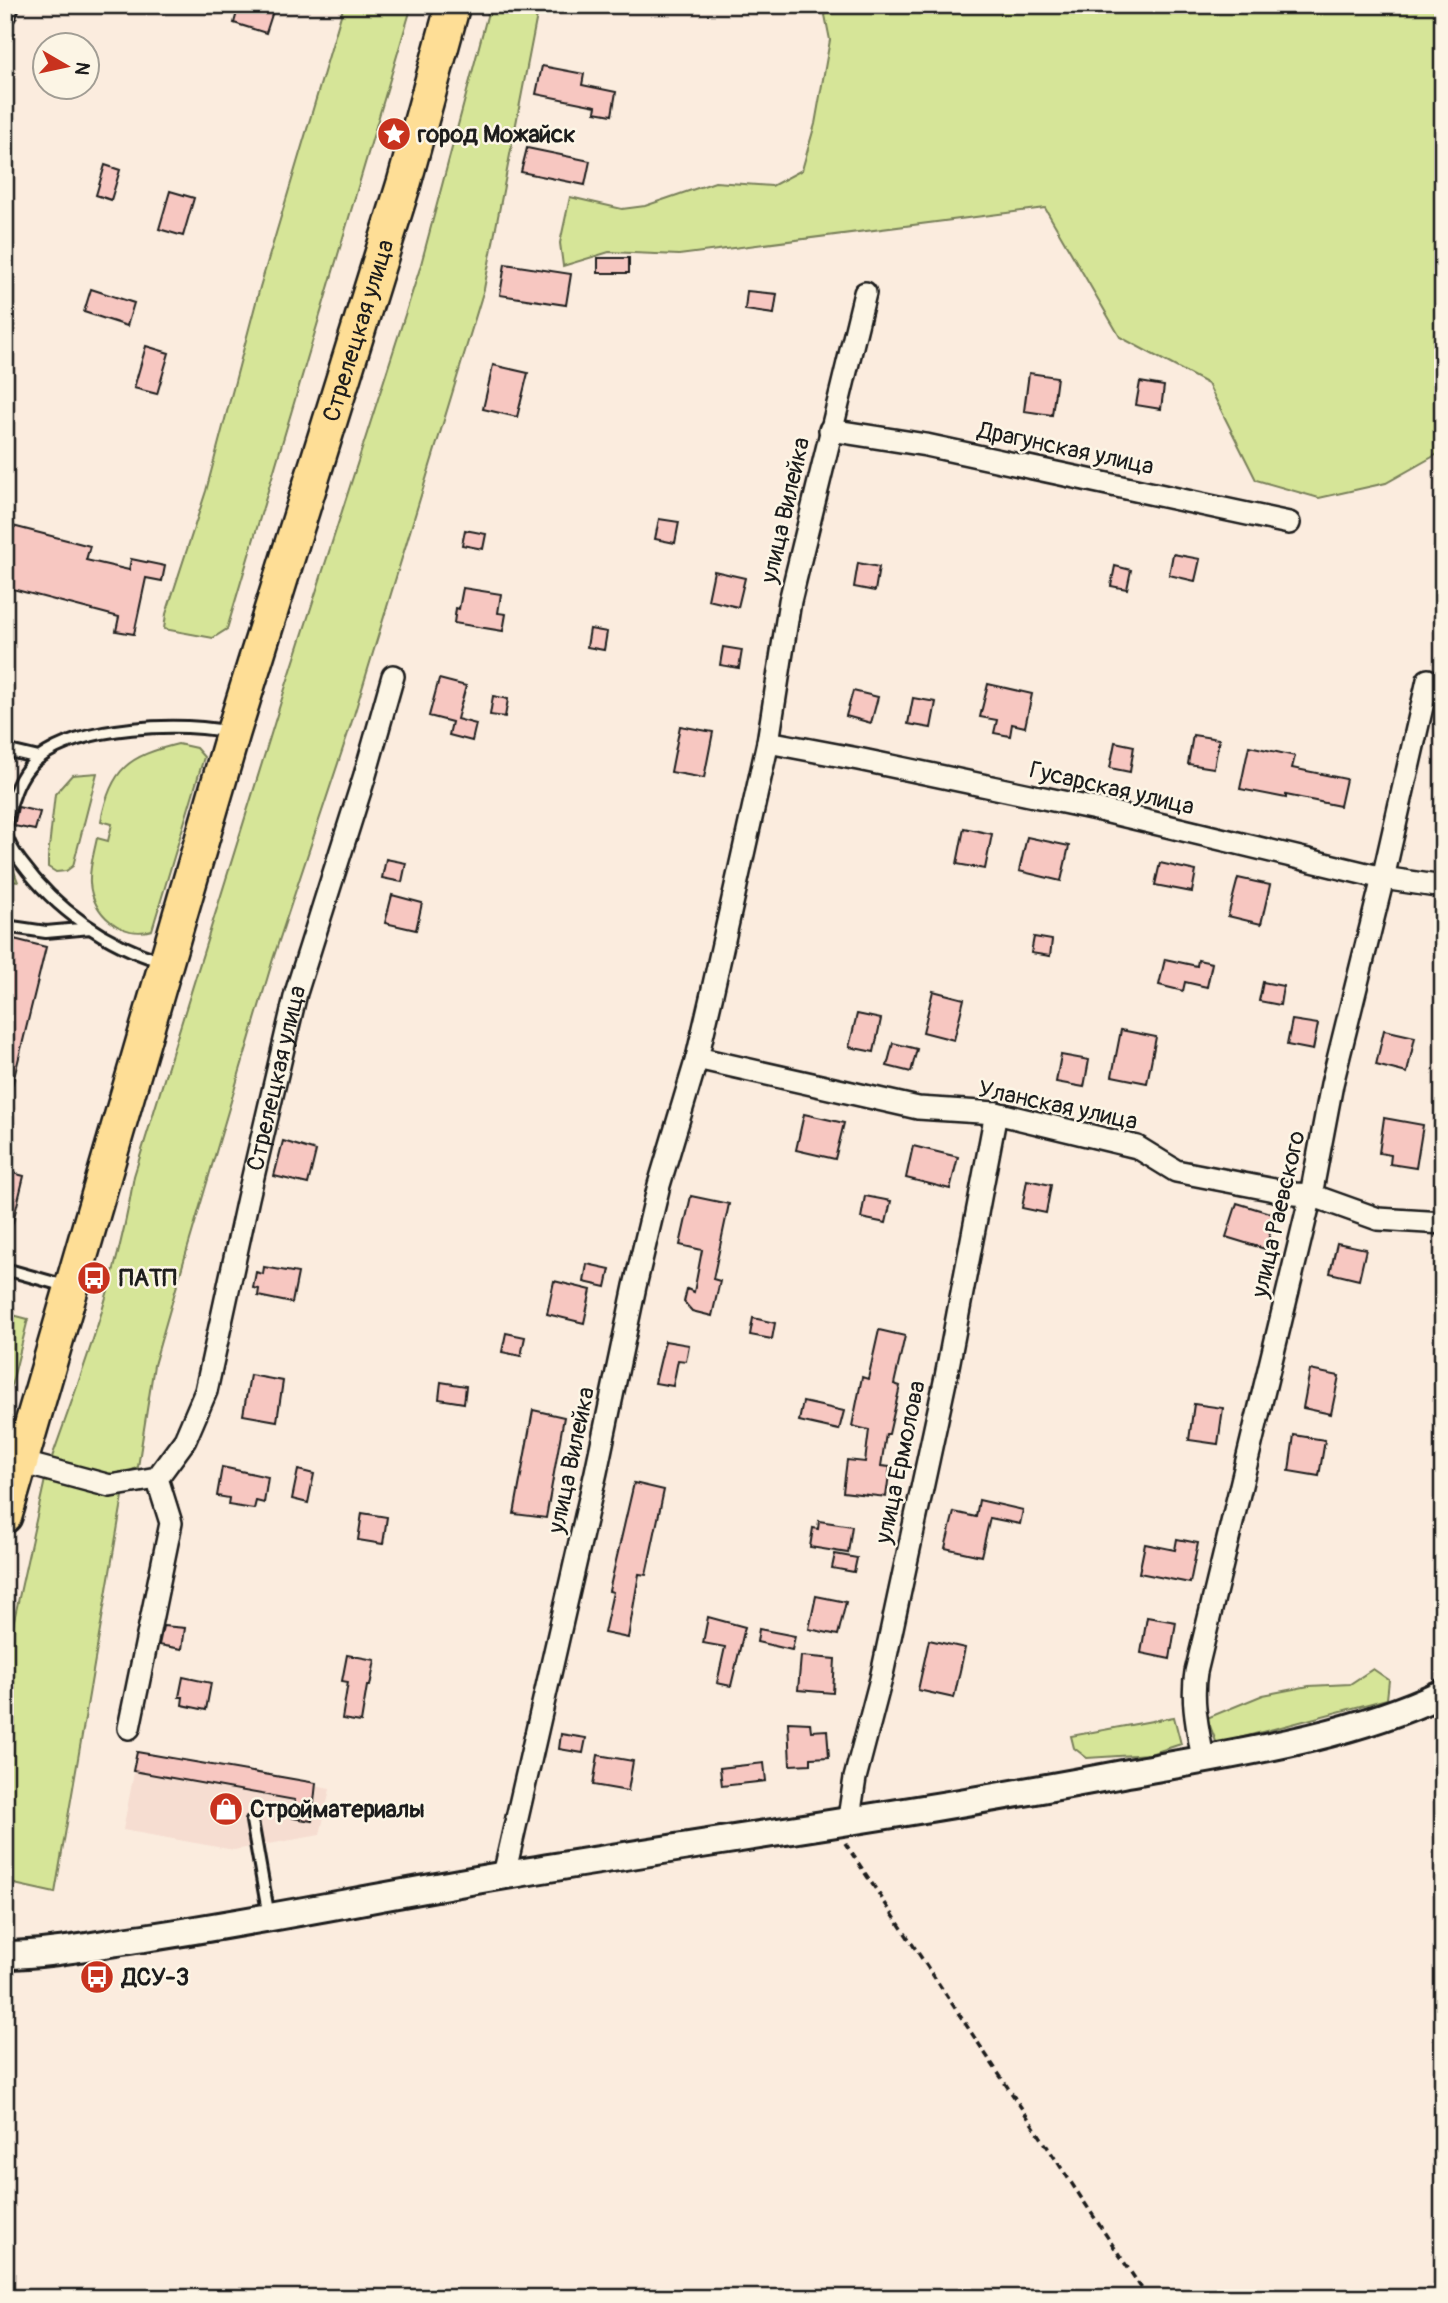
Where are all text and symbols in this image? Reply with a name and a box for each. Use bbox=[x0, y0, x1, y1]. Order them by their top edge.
north arrow bbox=[32, 32, 102, 102]
text: N bbox=[69, 60, 95, 77]
place icon: город Можайск bbox=[375, 115, 413, 153]
place label: город Можайск bbox=[417, 120, 576, 149]
street label: Стрелецкая улица bbox=[317, 236, 401, 425]
street label: Драгунская улица bbox=[974, 415, 1157, 481]
street label: улица Вилейка bbox=[754, 434, 816, 587]
street label: Гусарская улица bbox=[1027, 755, 1197, 822]
street label: Стрелецкая улица bbox=[241, 982, 313, 1174]
street label: Уланская улица bbox=[976, 1074, 1140, 1137]
street label: улица Раевского bbox=[1245, 1128, 1312, 1301]
bus stop icon: ПАТП bbox=[75, 1259, 113, 1297]
place label: ПАТП bbox=[119, 1264, 177, 1293]
street label: улица Ермолова bbox=[869, 1378, 932, 1547]
street label: улица Вилейка bbox=[542, 1384, 601, 1537]
shop icon: Стройматериалы bbox=[207, 1790, 245, 1828]
place label: Стройматериалы bbox=[250, 1795, 425, 1824]
bus stop icon: ДСУ-3 bbox=[78, 1958, 116, 1996]
place label: ДСУ-3 bbox=[120, 1963, 189, 1992]

